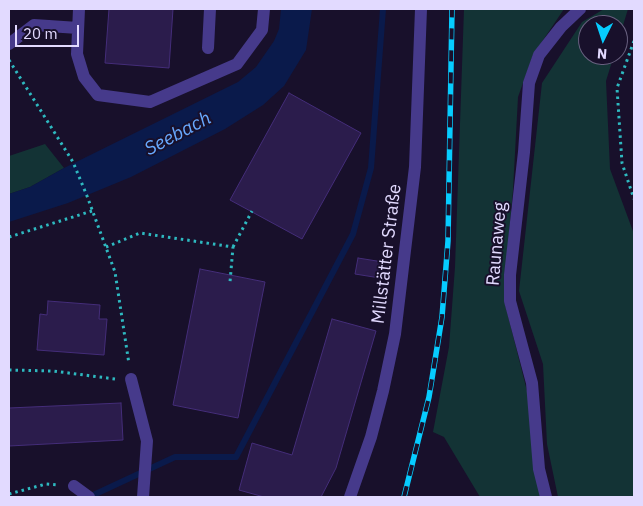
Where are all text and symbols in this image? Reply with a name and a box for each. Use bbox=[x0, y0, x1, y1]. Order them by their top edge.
scale bar bbox=[18, 15, 81, 47]
north arrow bbox=[578, 15, 628, 65]
text: 20 m bbox=[23, 24, 58, 43]
text: N bbox=[596, 45, 608, 63]
water label: Seebach bbox=[141, 107, 215, 161]
street label: Millstätter Straße bbox=[368, 183, 406, 325]
street label: Raunaweg bbox=[483, 201, 511, 287]

